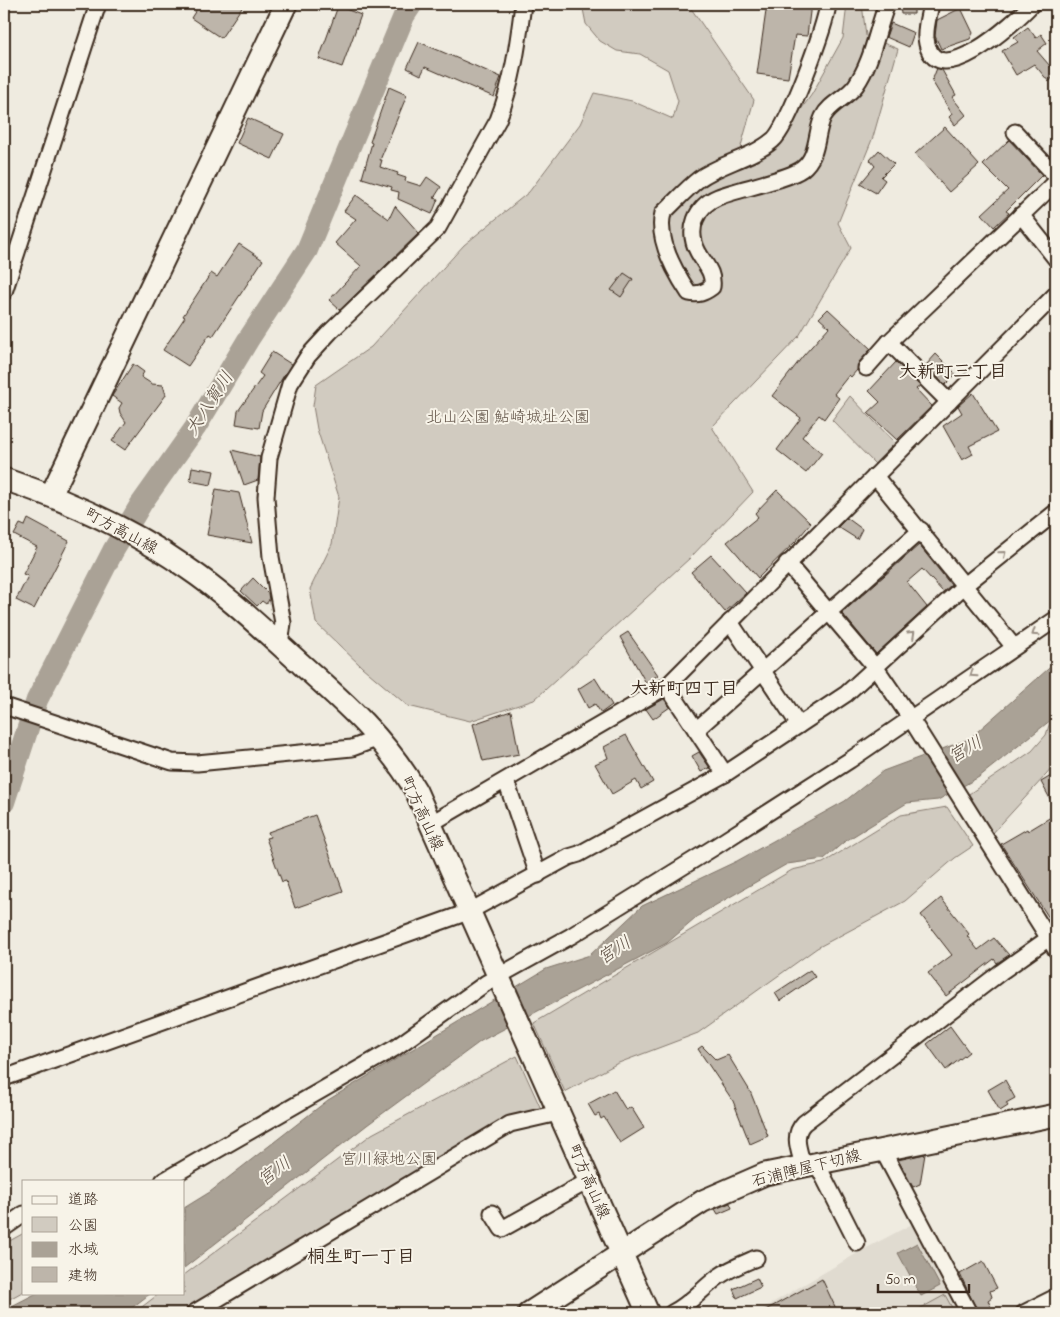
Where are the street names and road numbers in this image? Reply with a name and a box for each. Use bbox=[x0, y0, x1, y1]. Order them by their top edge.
street label: 町方高山線 bbox=[80, 502, 162, 561]
street label: 町方高山線 bbox=[393, 773, 449, 855]
street label: 町方高山線 bbox=[561, 1140, 615, 1223]
street label: 石浦陣屋下切線 bbox=[749, 1144, 864, 1194]

